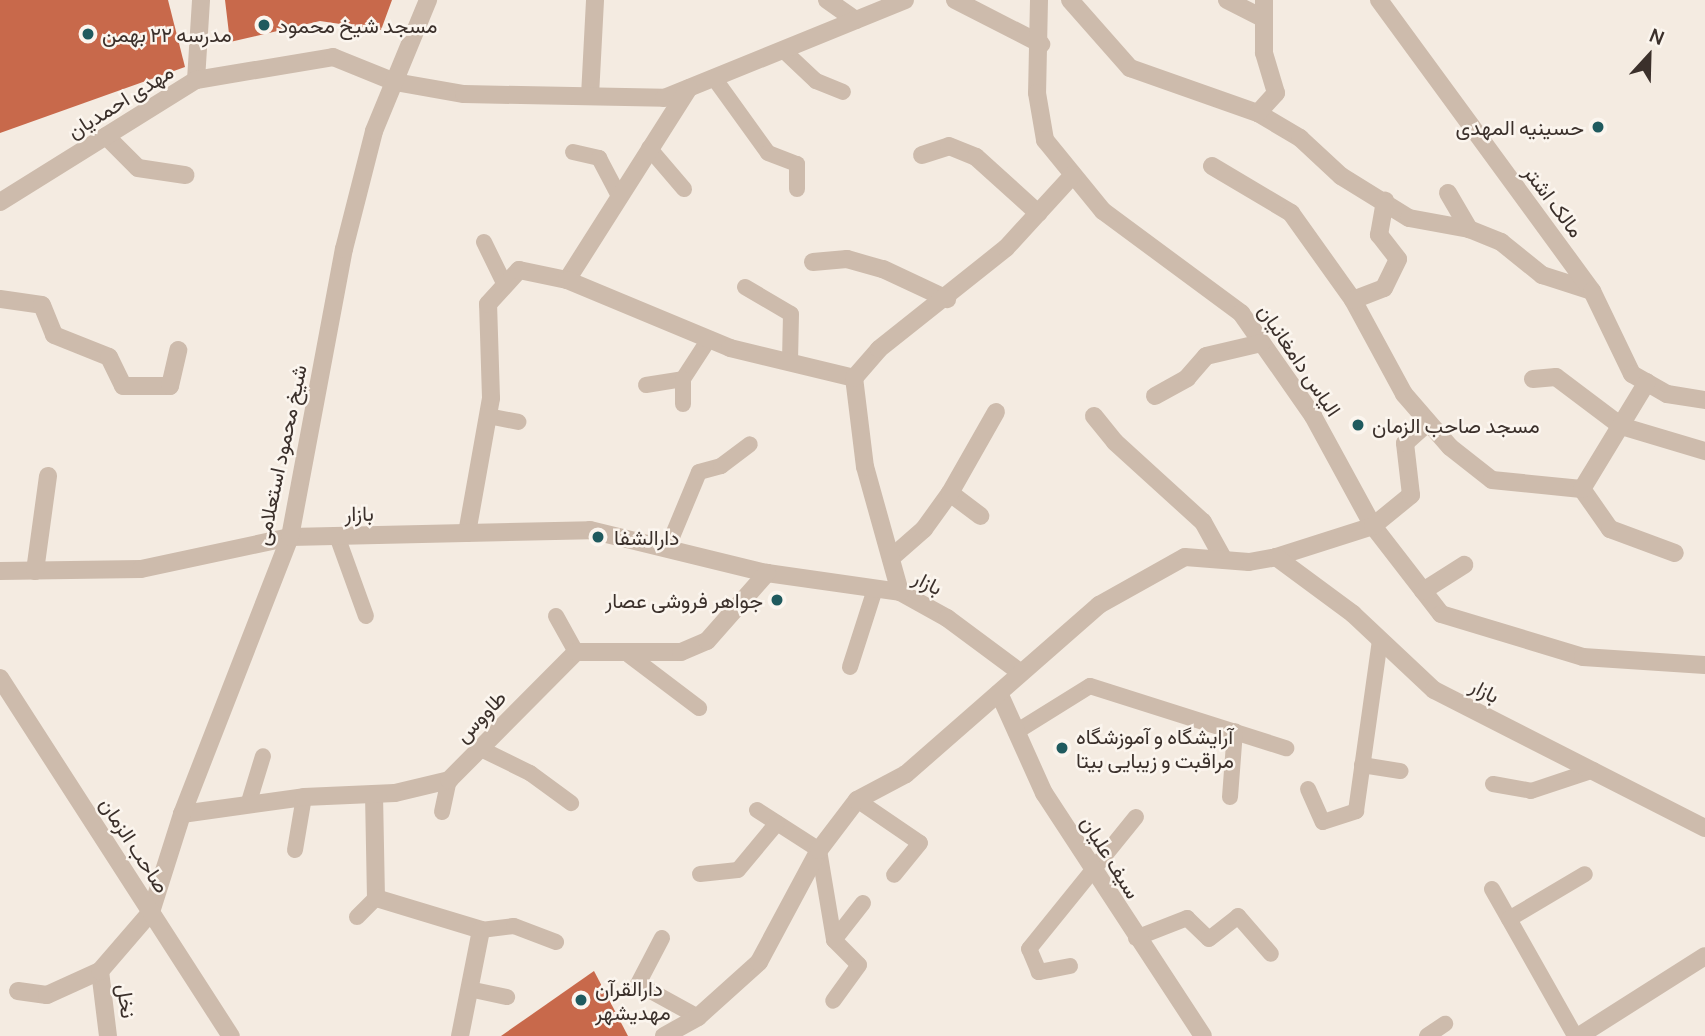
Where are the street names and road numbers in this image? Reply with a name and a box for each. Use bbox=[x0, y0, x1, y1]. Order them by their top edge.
street label: مهدی احمدیان bbox=[62, 58, 178, 144]
street label: مالک اشتر bbox=[1519, 160, 1589, 242]
street label: الیاس دامغانیان bbox=[1253, 299, 1347, 421]
street label: شیخ محمود استعلامی bbox=[249, 362, 311, 548]
street label: بازار bbox=[344, 500, 374, 526]
street label: بازار bbox=[909, 564, 947, 600]
street label: بازار bbox=[1466, 672, 1504, 708]
street label: طاووس bbox=[449, 685, 511, 747]
street label: صاحب الزمان bbox=[95, 792, 175, 898]
street label: سیف علیان bbox=[1076, 811, 1146, 903]
street label: نخل bbox=[112, 982, 142, 1020]

